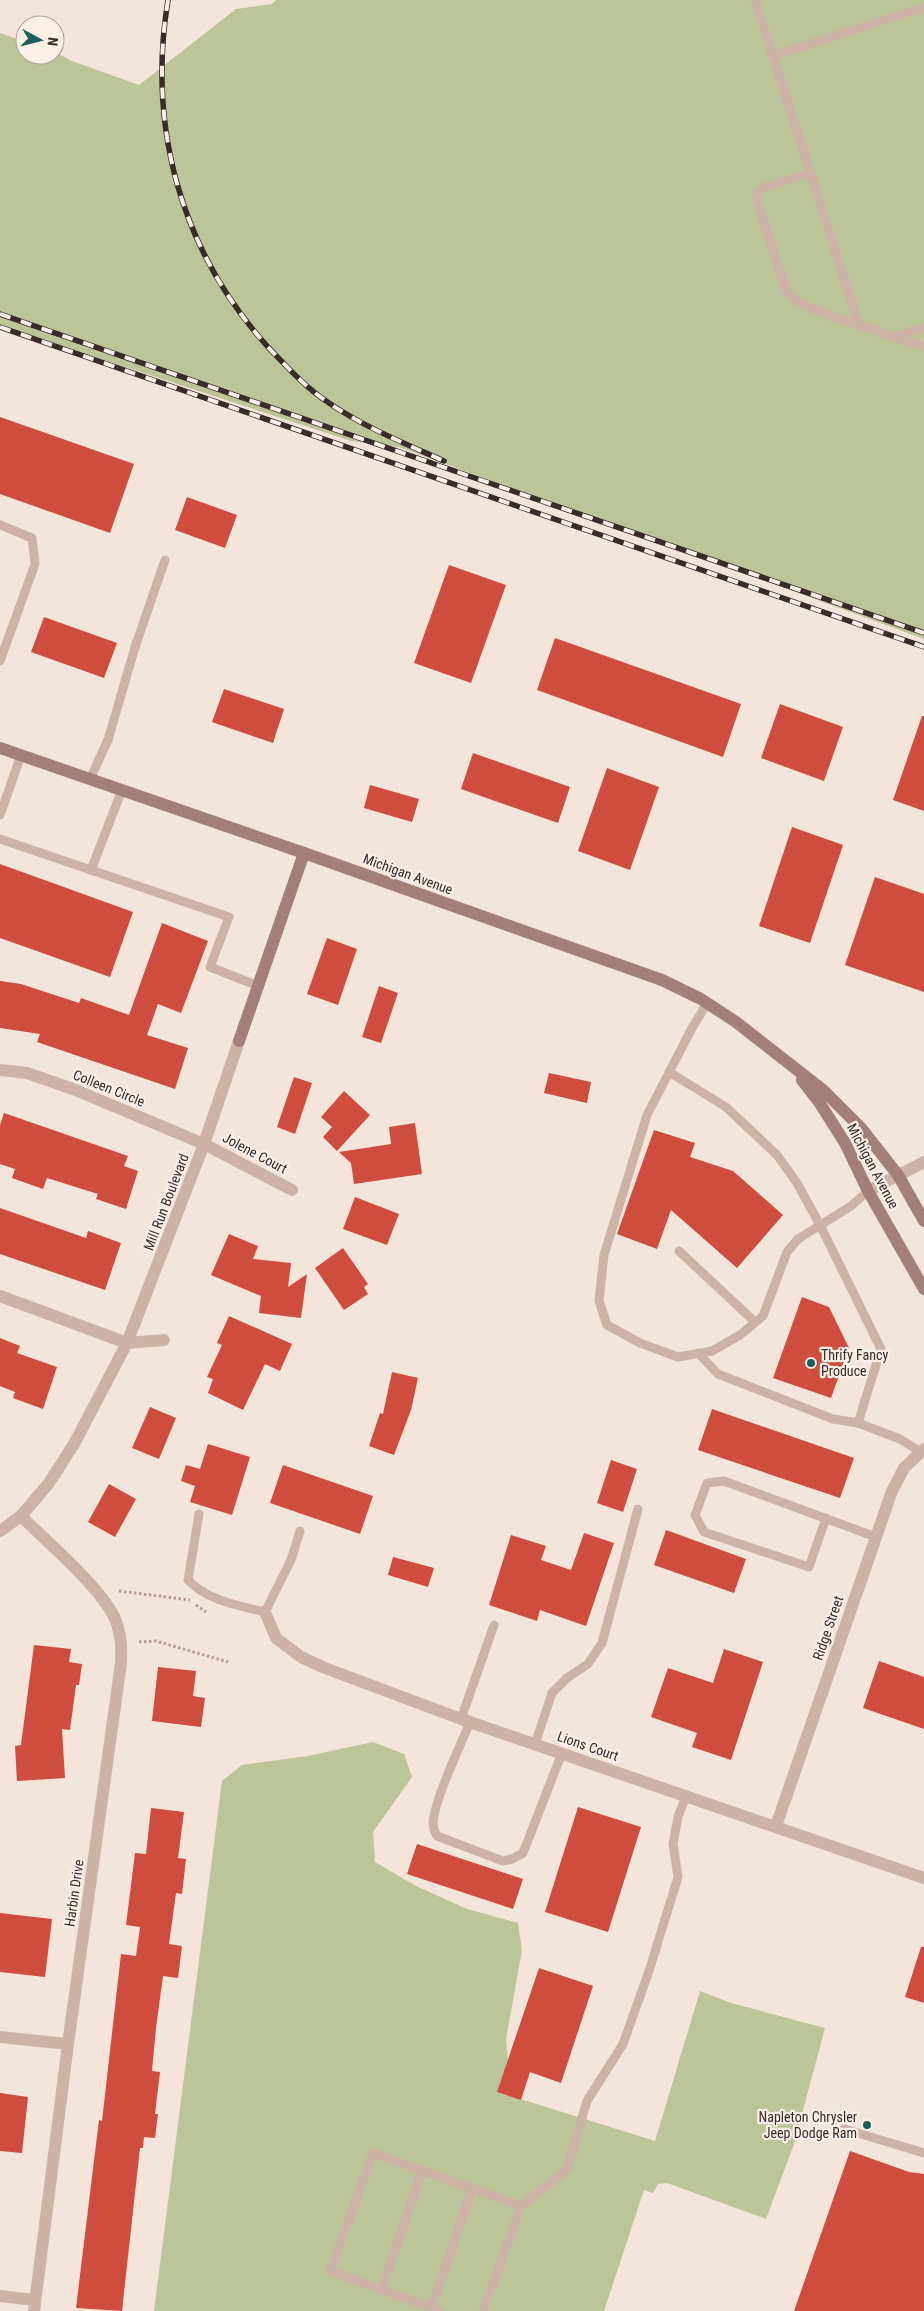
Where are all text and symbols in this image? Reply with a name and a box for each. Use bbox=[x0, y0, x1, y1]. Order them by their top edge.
north arrow bbox=[15, 15, 65, 65]
text: N bbox=[44, 36, 61, 47]
street label: Michigan Avenue bbox=[361, 850, 455, 898]
street label: Colleen Circle bbox=[71, 1066, 148, 1110]
street label: Michigan Avenue bbox=[844, 1121, 902, 1212]
street label: Jolene Court bbox=[220, 1129, 290, 1177]
street label: Mill Run Boulevard bbox=[140, 1151, 192, 1253]
place label: Thrify Fancy Produce bbox=[821, 1347, 888, 1379]
marker: Thrify Fancy Produce bbox=[805, 1357, 817, 1369]
street label: Ridge Street bbox=[810, 1594, 846, 1662]
street label: Lions Court bbox=[555, 1728, 621, 1764]
street label: Harbin Drive bbox=[61, 1858, 87, 1928]
place label: Napleton Chrysler Jeep Dodge Ram bbox=[759, 2109, 857, 2141]
marker: Napleton Chrysler Jeep Dodge Ram bbox=[861, 2119, 873, 2131]

